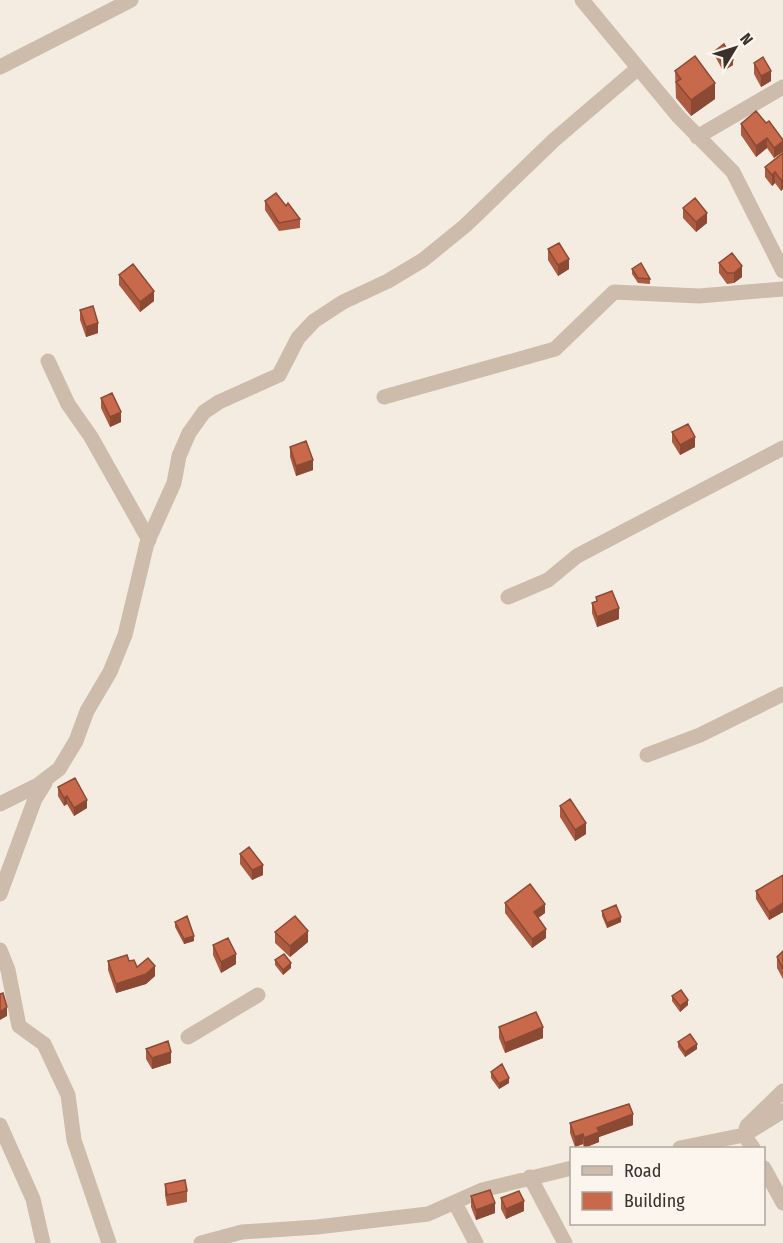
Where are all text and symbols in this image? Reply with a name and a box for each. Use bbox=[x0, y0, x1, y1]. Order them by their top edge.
north arrow bbox=[705, 18, 765, 78]
text: N bbox=[736, 29, 757, 49]
legend bbox=[570, 1147, 765, 1225]
text: Road bbox=[624, 1160, 661, 1182]
text: Building bbox=[624, 1190, 685, 1212]

